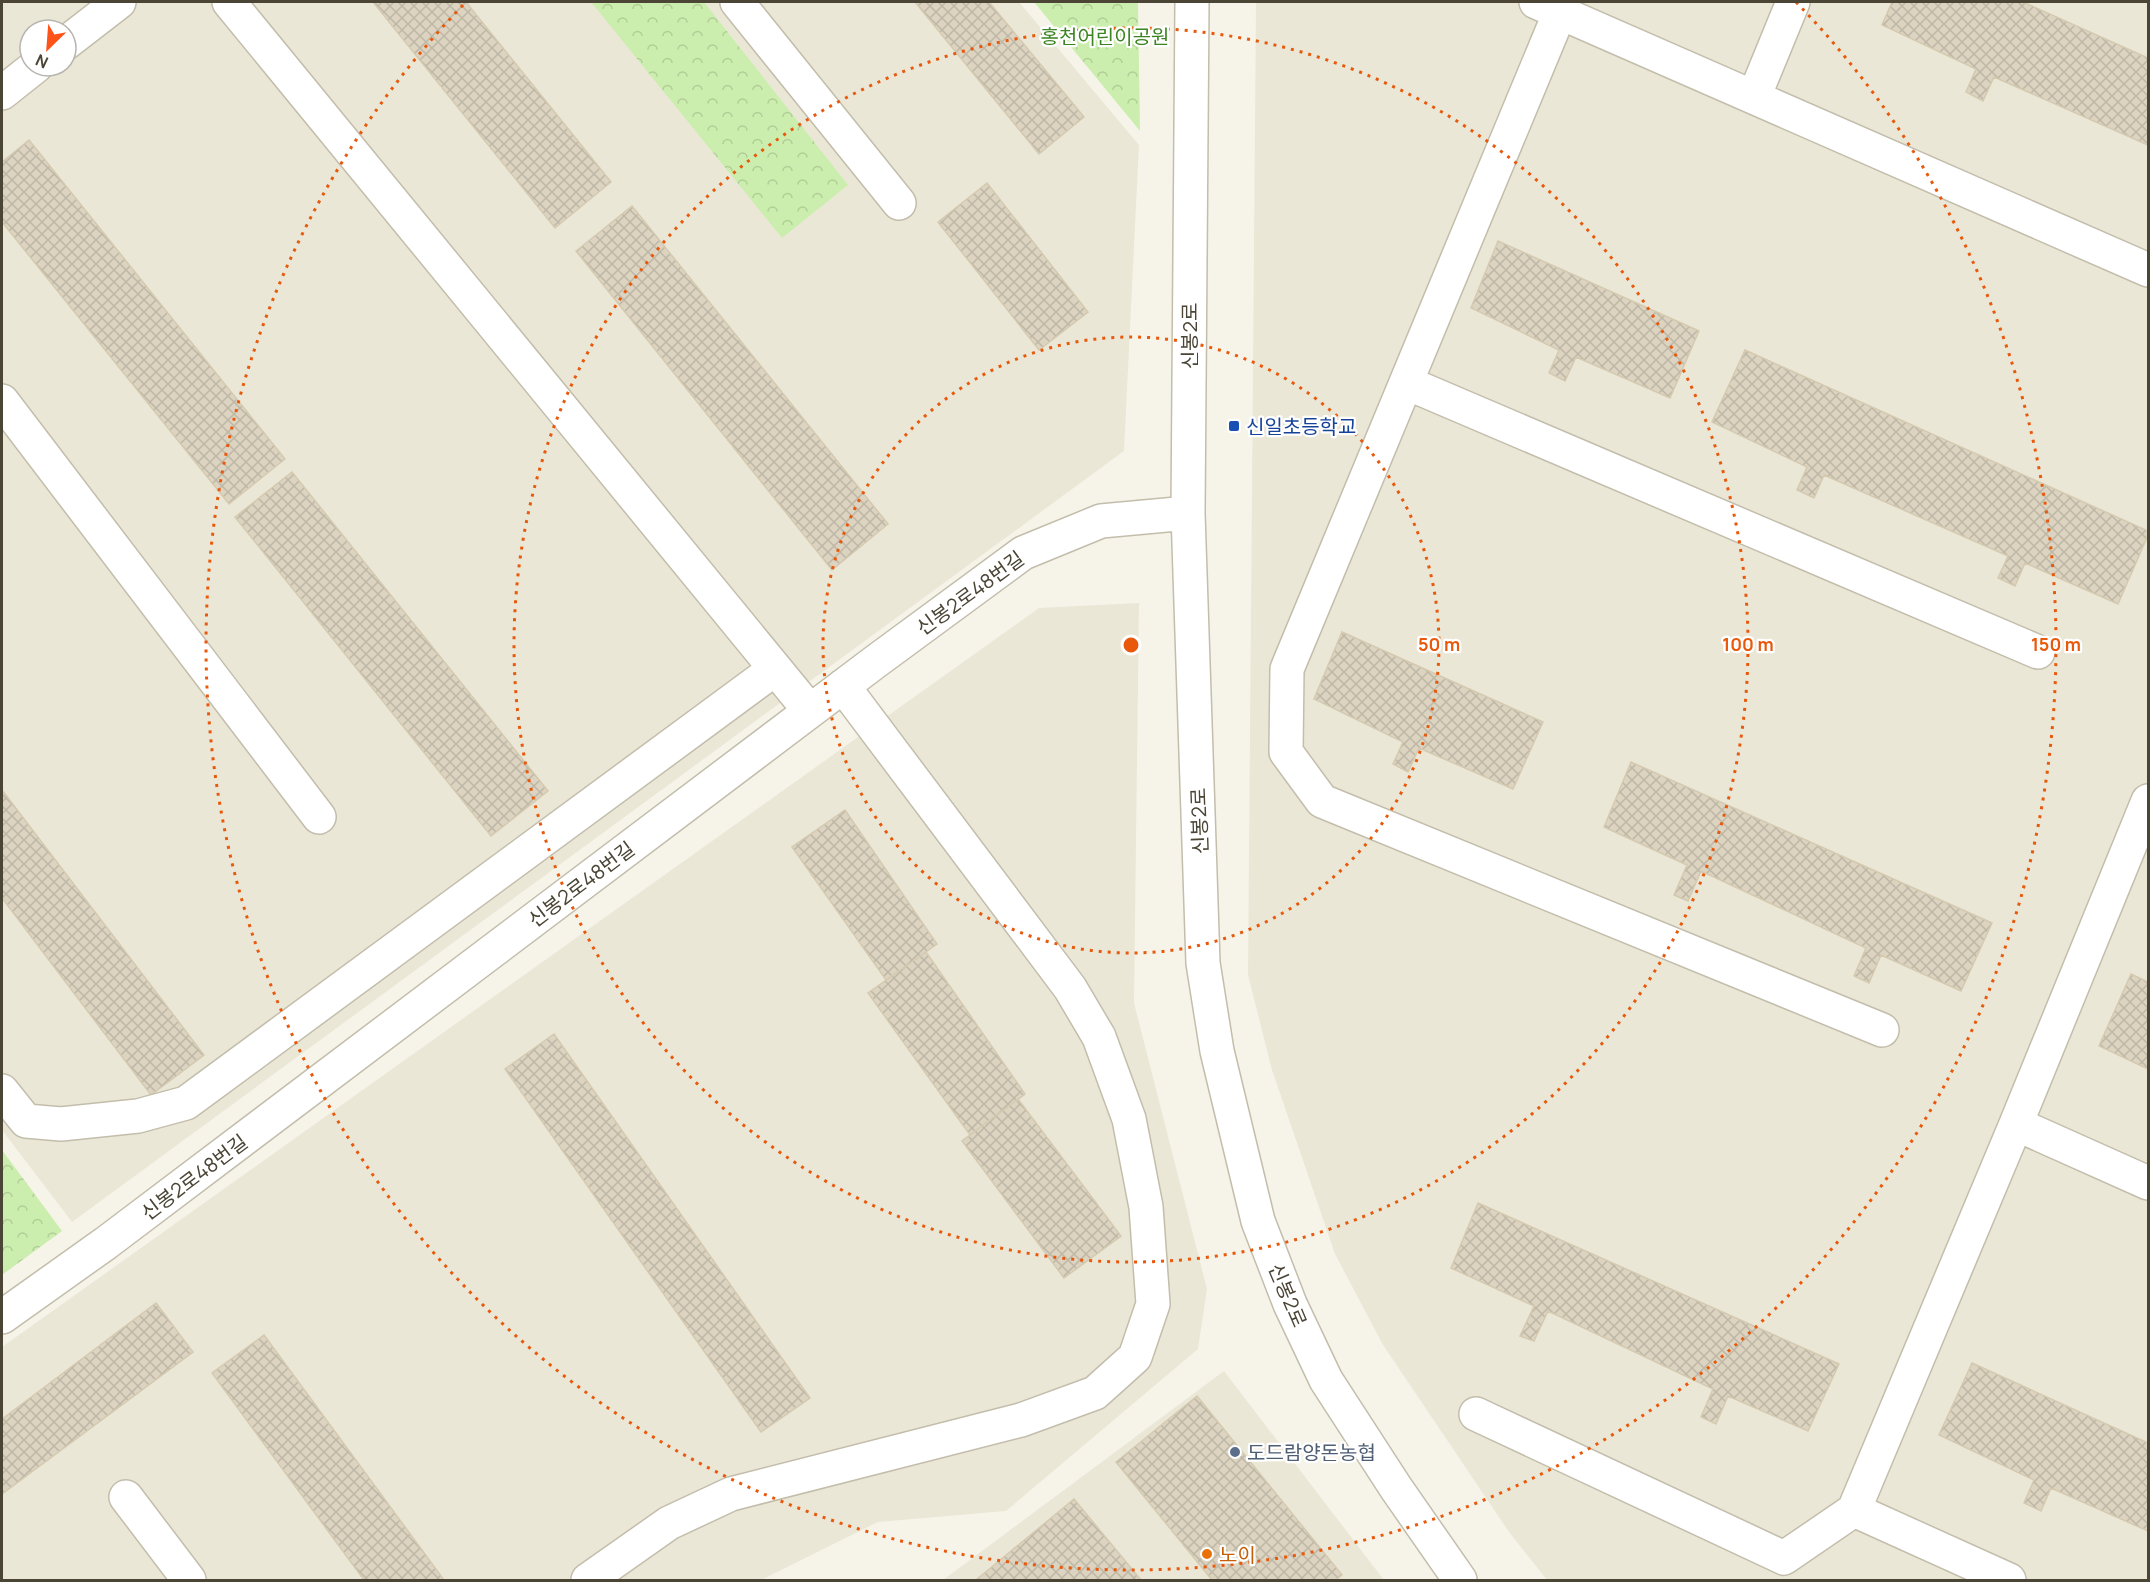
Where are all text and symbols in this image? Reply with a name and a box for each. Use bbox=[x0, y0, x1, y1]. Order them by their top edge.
north arrow bbox=[18, 18, 78, 78]
park label: 홍천어린이공원 bbox=[1041, 23, 1169, 50]
text: N bbox=[32, 49, 52, 74]
street label: 신봉2로 bbox=[1176, 303, 1203, 369]
place label: 신일초등학교 bbox=[1246, 413, 1356, 440]
marker: 신일초등학교 bbox=[1227, 419, 1241, 433]
street label: 신봉2로48번길 bbox=[911, 545, 1029, 641]
text: 50 m bbox=[1418, 632, 1460, 656]
text: 100 m bbox=[1722, 632, 1774, 656]
text: 150 m bbox=[2031, 632, 2081, 656]
centre of rings bbox=[1121, 635, 1141, 655]
street label: 신봉2로 bbox=[1184, 787, 1214, 855]
street label: 신봉2로48번길 bbox=[522, 835, 640, 933]
street label: 신봉2로48번길 bbox=[135, 1128, 253, 1226]
street label: 신봉2로 bbox=[1263, 1259, 1313, 1331]
place label: 도드람양돈농협 bbox=[1247, 1439, 1376, 1466]
marker: 도드람양돈농협 bbox=[1228, 1445, 1242, 1459]
place label: 노이 bbox=[1219, 1541, 1256, 1568]
marker: 노이 bbox=[1200, 1547, 1214, 1561]

